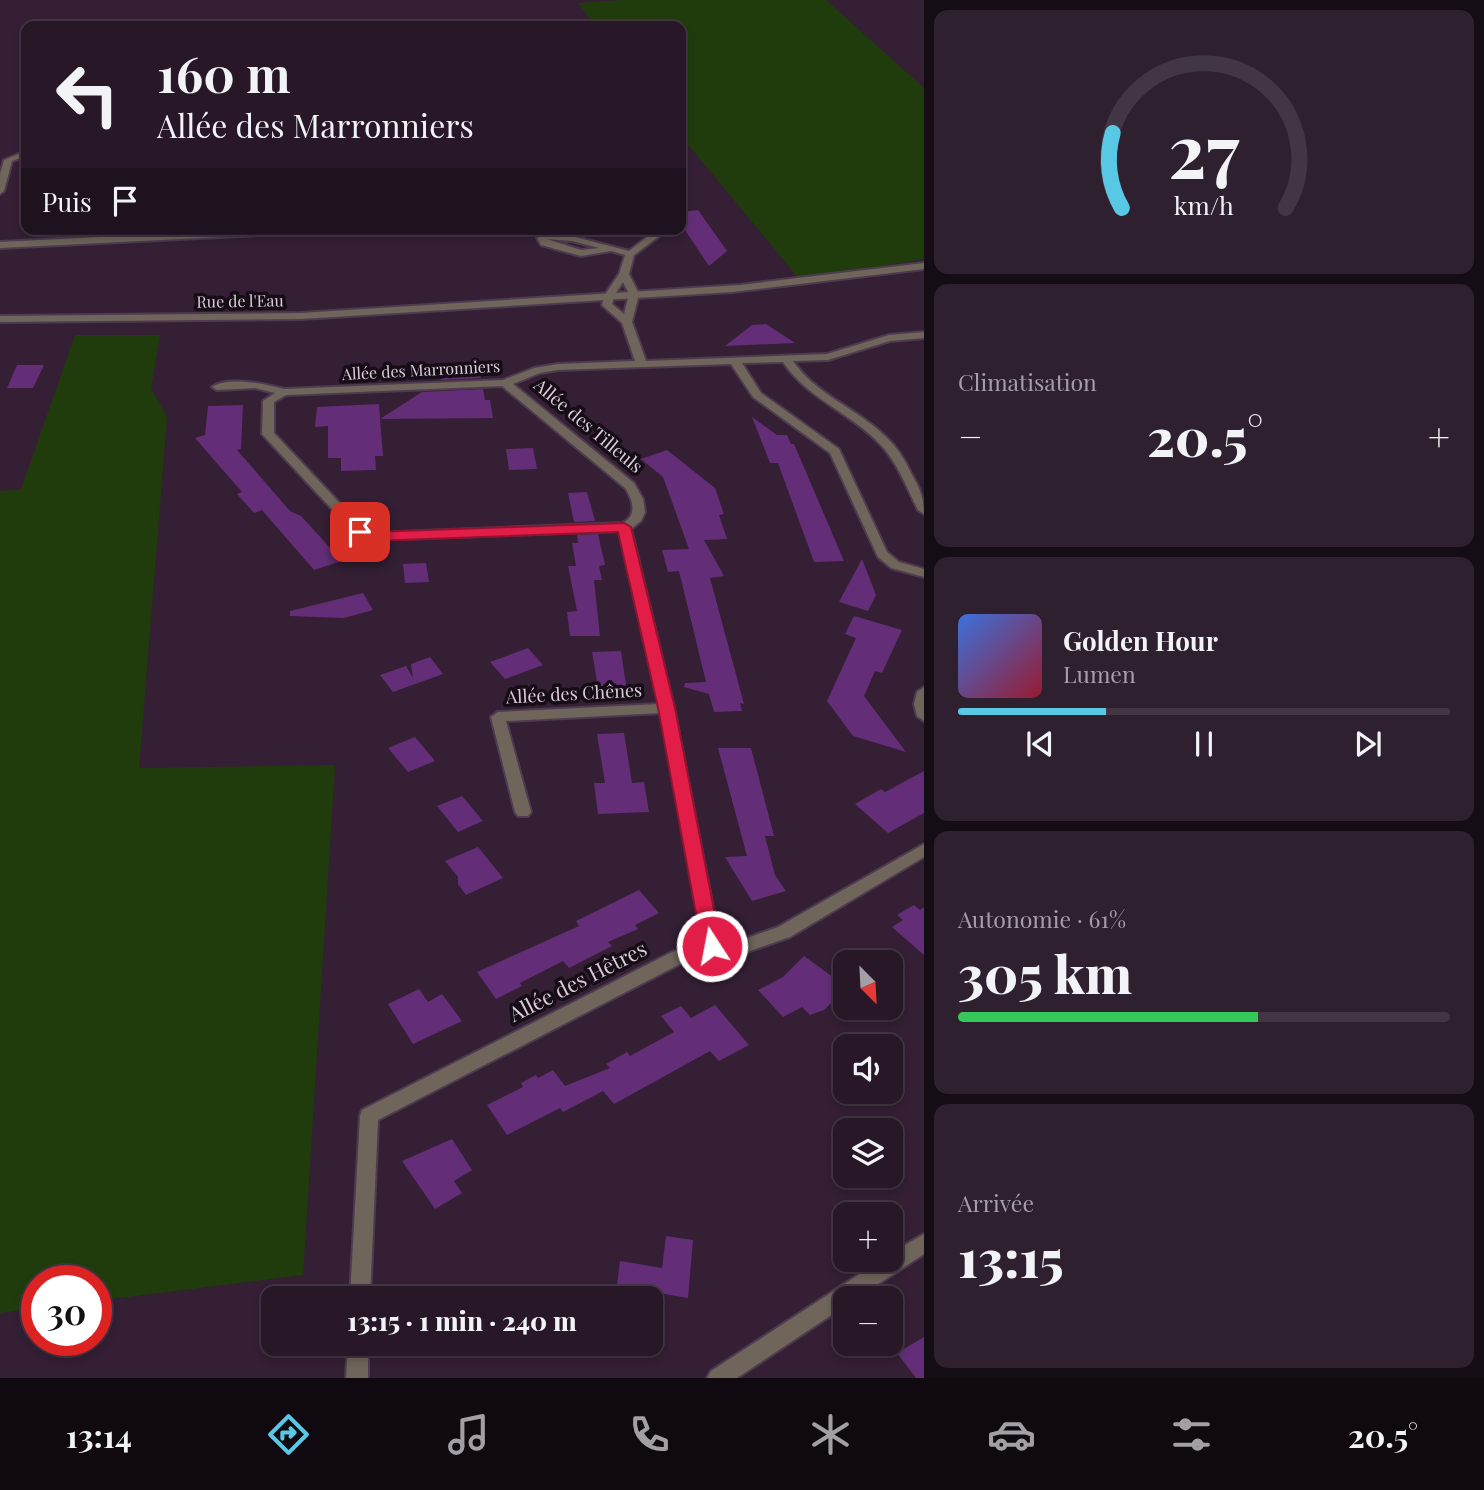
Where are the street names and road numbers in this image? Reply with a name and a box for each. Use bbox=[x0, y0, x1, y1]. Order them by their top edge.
street label: Rue de l'Eau bbox=[196, 289, 284, 312]
street label: Allée des Marronniers bbox=[340, 355, 501, 384]
street label: Allée des Tilleuls bbox=[528, 372, 648, 478]
street label: Allée des Chênes bbox=[504, 677, 643, 709]
street label: Allée des Hêtres bbox=[502, 933, 651, 1028]

